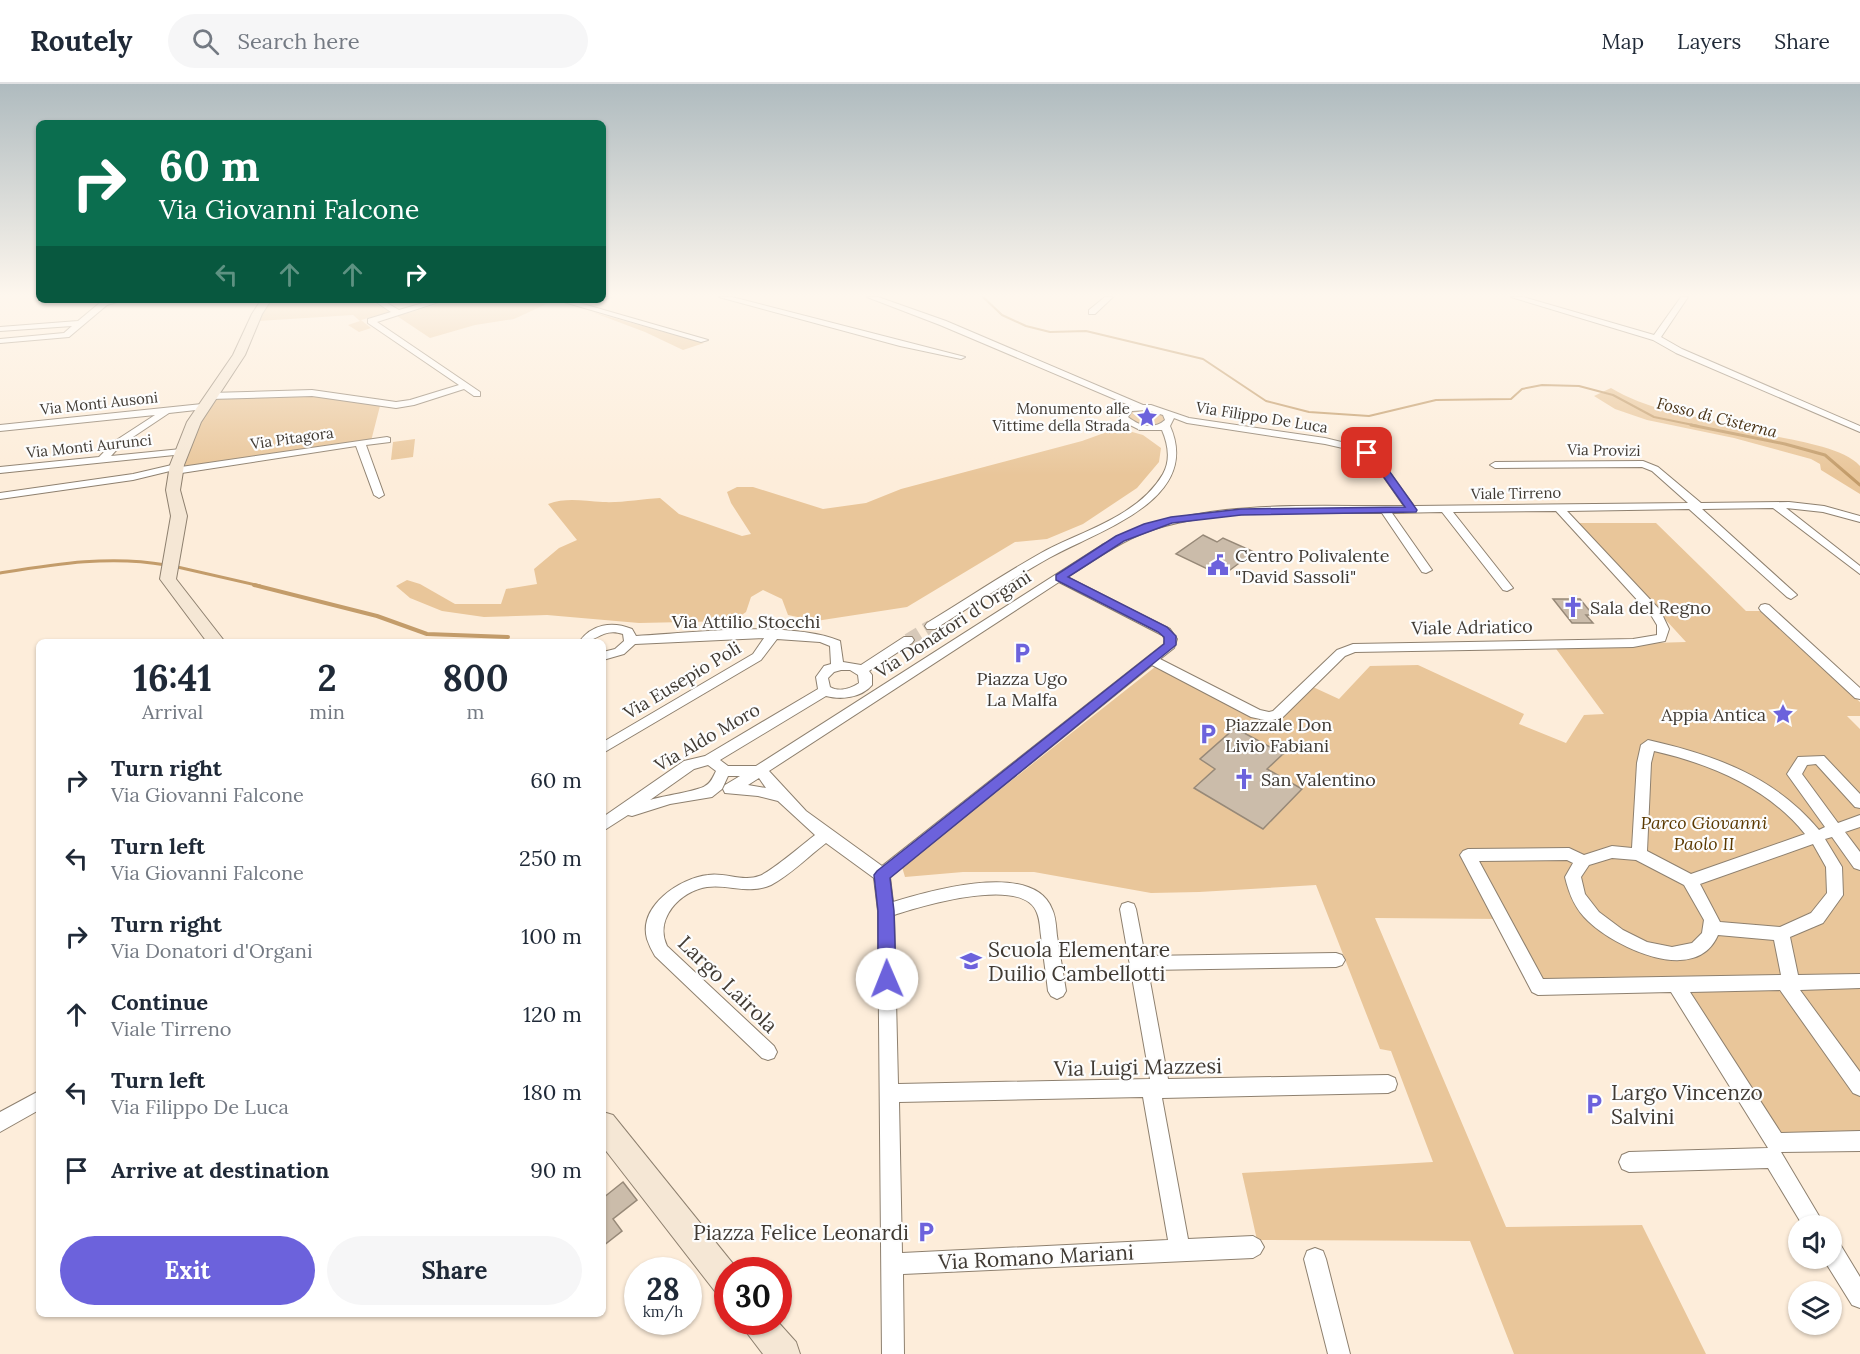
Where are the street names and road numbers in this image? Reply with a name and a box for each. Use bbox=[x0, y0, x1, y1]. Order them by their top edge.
street label: Via Monti Ausoni bbox=[38, 387, 159, 419]
street label: Via Filippo De Luca bbox=[1194, 397, 1330, 437]
street label: Via Pitagora bbox=[248, 423, 335, 453]
street label: Via Monti Aurunci bbox=[24, 430, 153, 462]
street label: Via Provizi bbox=[1566, 440, 1641, 460]
street label: Viale Tirreno bbox=[1470, 483, 1562, 503]
street label: Via Donatori d'Organi bbox=[870, 565, 1035, 684]
street label: Via Attilio Stocchi bbox=[671, 610, 820, 633]
street label: Viale Adriatico bbox=[1410, 614, 1533, 640]
street label: Via Eusepio Poli bbox=[618, 636, 745, 725]
street label: Via Aldo Moro bbox=[649, 698, 764, 777]
street label: Largo Lairola bbox=[672, 930, 784, 1039]
street label: Via Luigi Mazzesi bbox=[1053, 1052, 1222, 1082]
street label: Via Romano Mariani bbox=[937, 1238, 1135, 1276]

